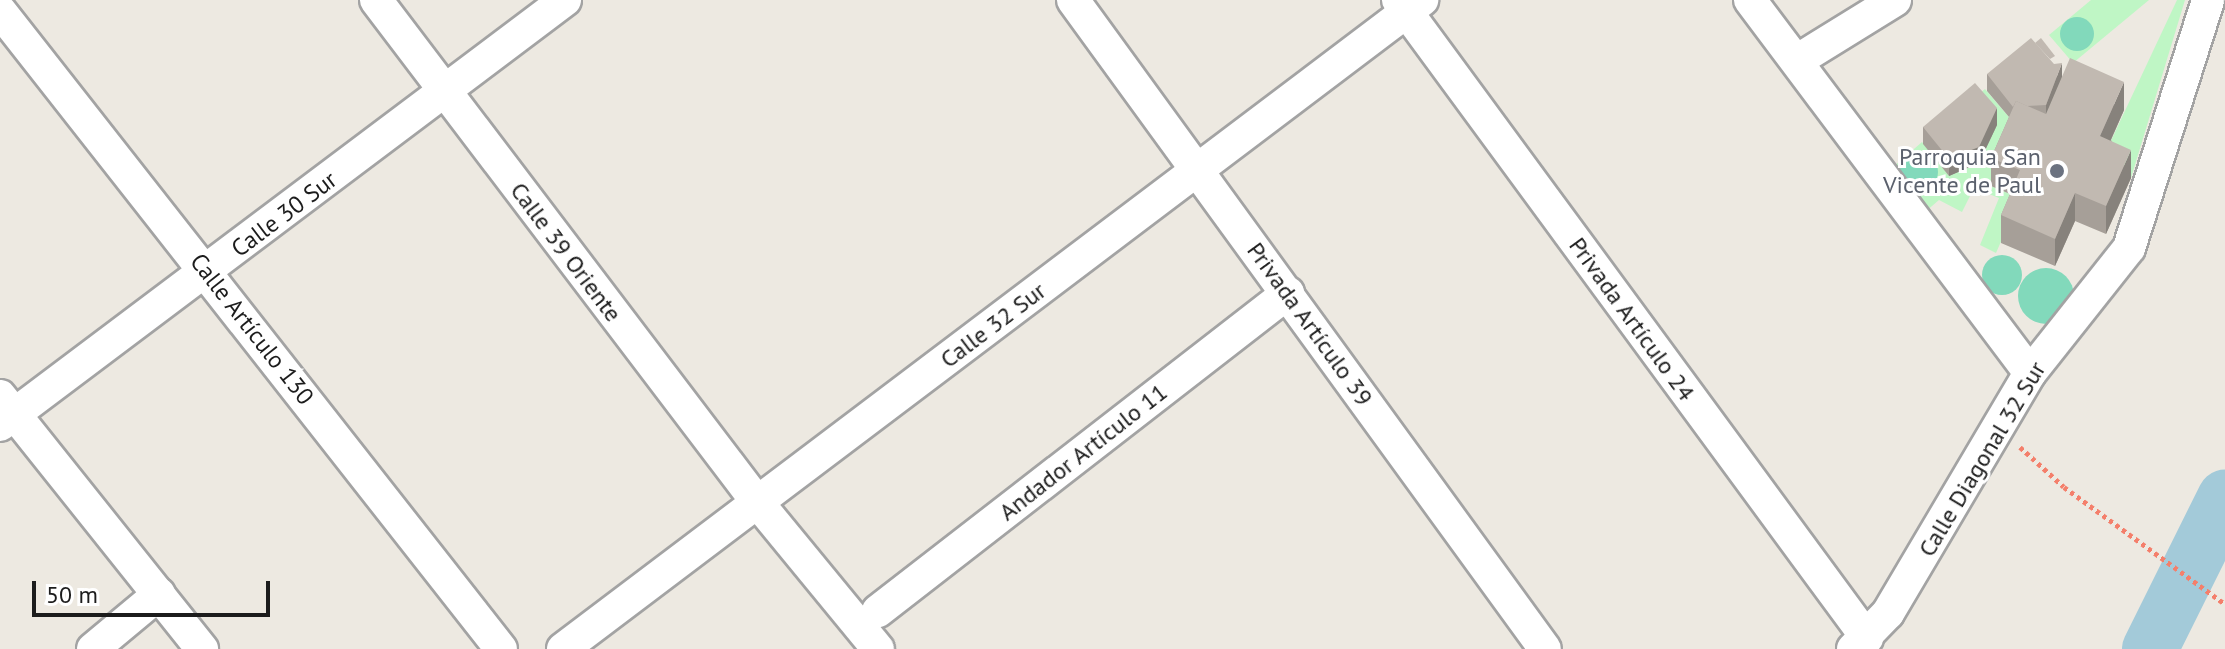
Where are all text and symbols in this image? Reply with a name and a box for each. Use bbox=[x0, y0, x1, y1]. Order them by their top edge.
place label: Parroquia San Vicente de Paul bbox=[1883, 143, 2041, 199]
marker: Parroquia San Vicente de Paul bbox=[2048, 162, 2066, 180]
street label: Calle 30 Sur bbox=[226, 165, 342, 263]
street label: Calle 39 Oriente bbox=[504, 177, 628, 327]
street label: Privada Artículo 24 bbox=[1563, 231, 1701, 407]
street label: Privada Artículo 39 bbox=[1241, 236, 1379, 412]
street label: Calle Artículo 130 bbox=[184, 247, 320, 411]
street label: Calle 32 Sur bbox=[935, 276, 1051, 374]
street label: Calle Diagonal 32 Sur bbox=[1912, 356, 2052, 562]
street label: Andador Artículo 11 bbox=[993, 377, 1173, 527]
scale bar bbox=[36, 565, 274, 615]
text: 50 m bbox=[46, 579, 98, 610]

